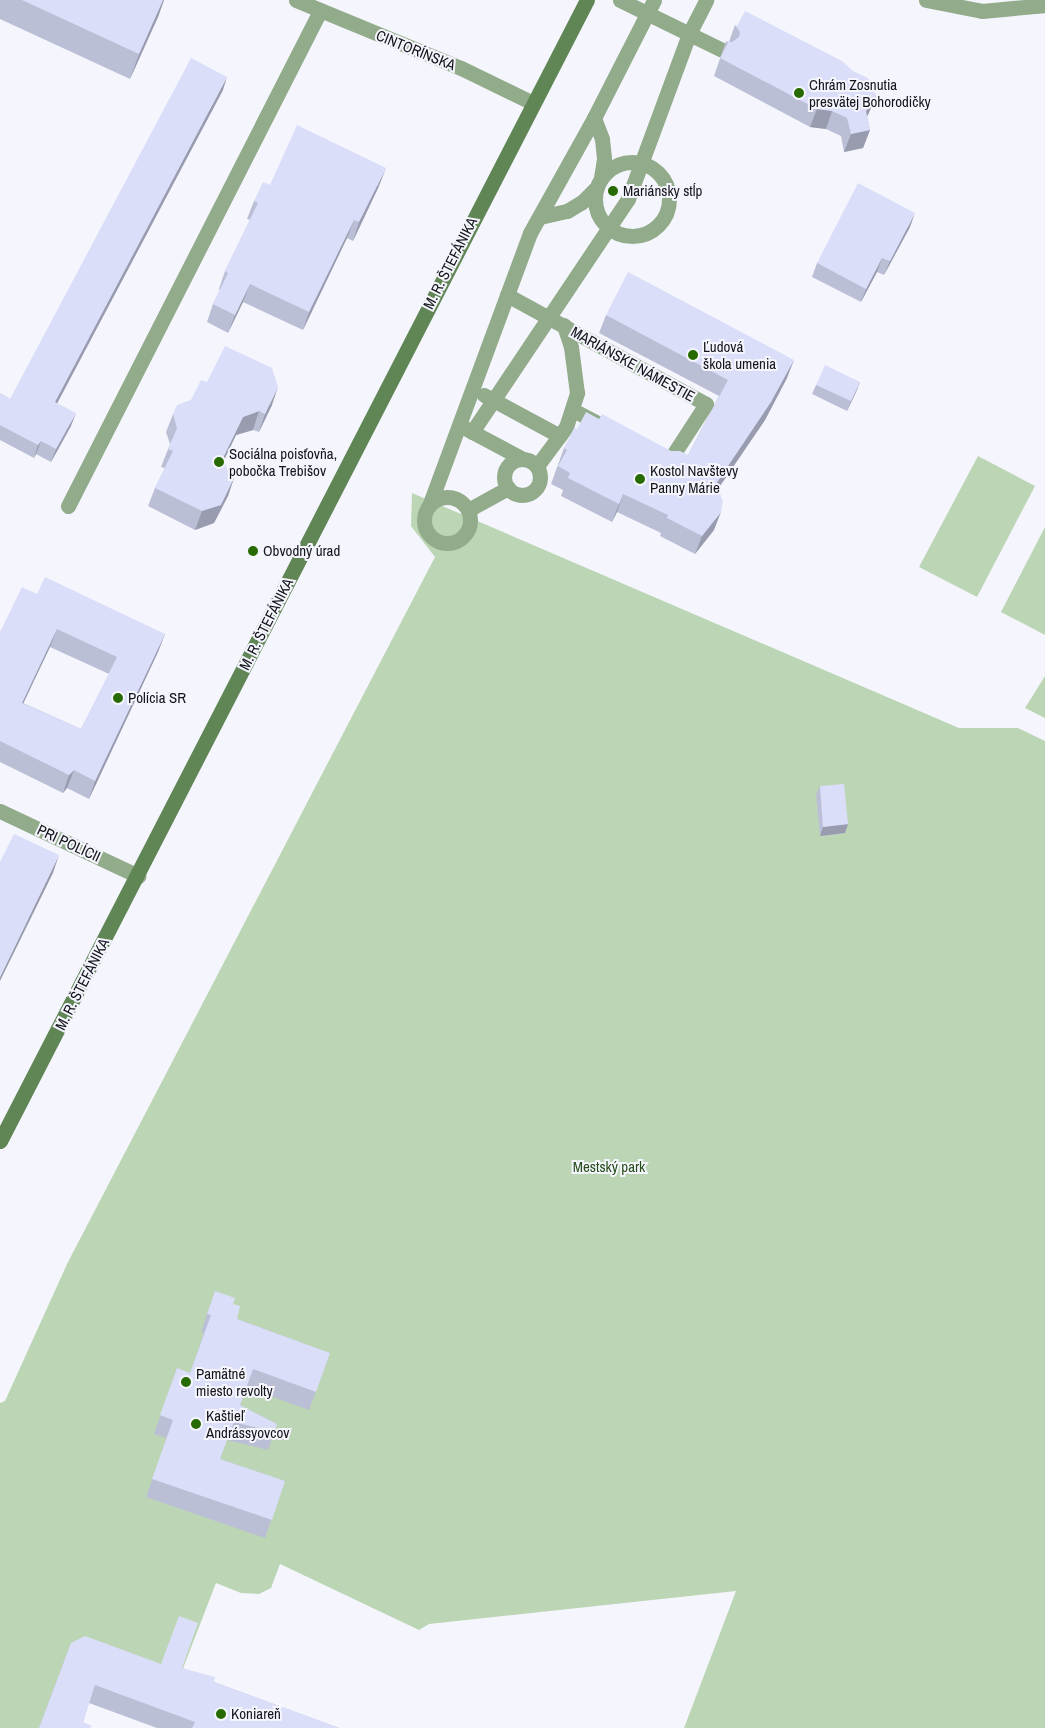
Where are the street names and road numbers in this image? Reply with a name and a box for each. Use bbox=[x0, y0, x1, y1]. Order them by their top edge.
street label: CINTORÍNSKA bbox=[374, 26, 458, 74]
street label: M. R. ŠTEFÁNIKA bbox=[419, 214, 481, 312]
street label: MARIÁNSKE NÁMESTIE bbox=[568, 322, 698, 406]
street label: M. R. ŠTEFÁNIKA bbox=[235, 575, 297, 673]
street label: PRI POLÍCII bbox=[35, 821, 103, 865]
street label: M. R. ŠTEFÁNIKA bbox=[51, 935, 113, 1033]

